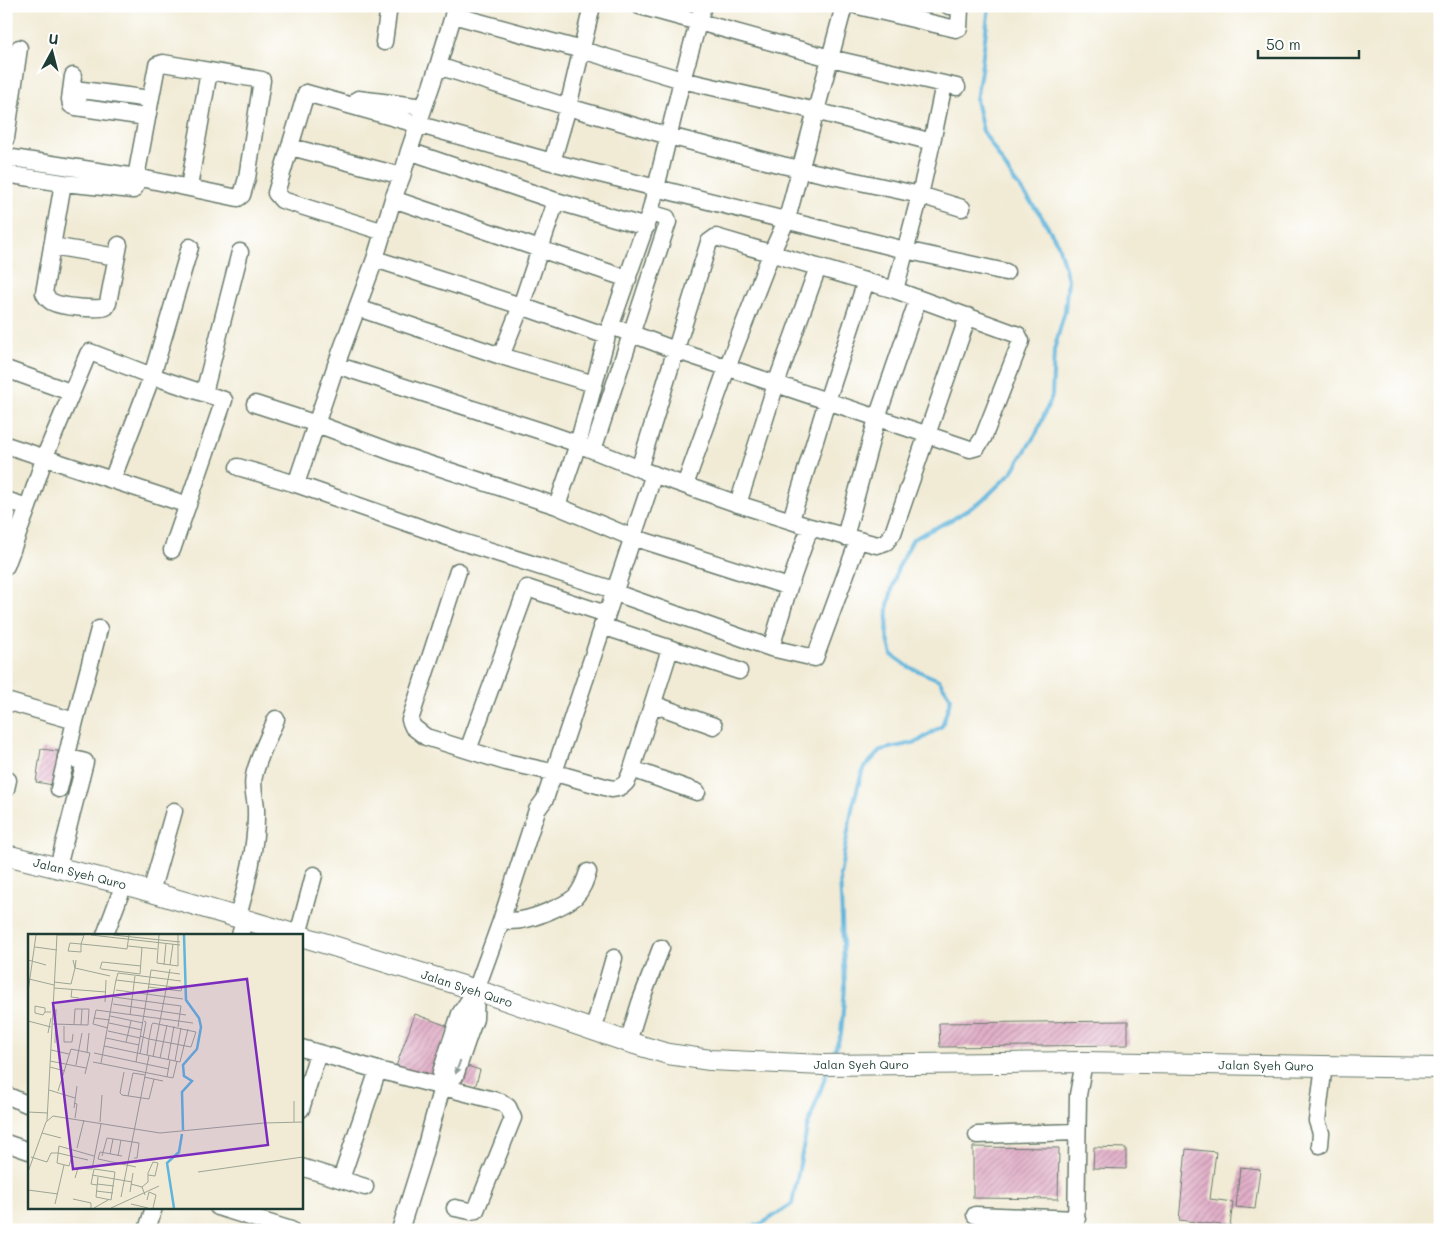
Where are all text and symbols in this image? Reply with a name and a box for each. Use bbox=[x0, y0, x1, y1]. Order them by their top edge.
north arrow bbox=[28, 28, 78, 78]
scale bar bbox=[1258, 28, 1360, 60]
text: U bbox=[48, 29, 60, 49]
text: 50 m bbox=[1266, 34, 1301, 54]
street label: Jalan Syeh Quro bbox=[32, 854, 128, 892]
inset map bbox=[28, 934, 302, 1208]
street label: Jalan Syeh Quro bbox=[419, 966, 515, 1010]
street label: Jalan Syeh Quro bbox=[813, 1056, 909, 1072]
street label: Jalan Syeh Quro bbox=[1218, 1056, 1314, 1074]
one-way arrow bbox=[454, 1060, 462, 1075]

